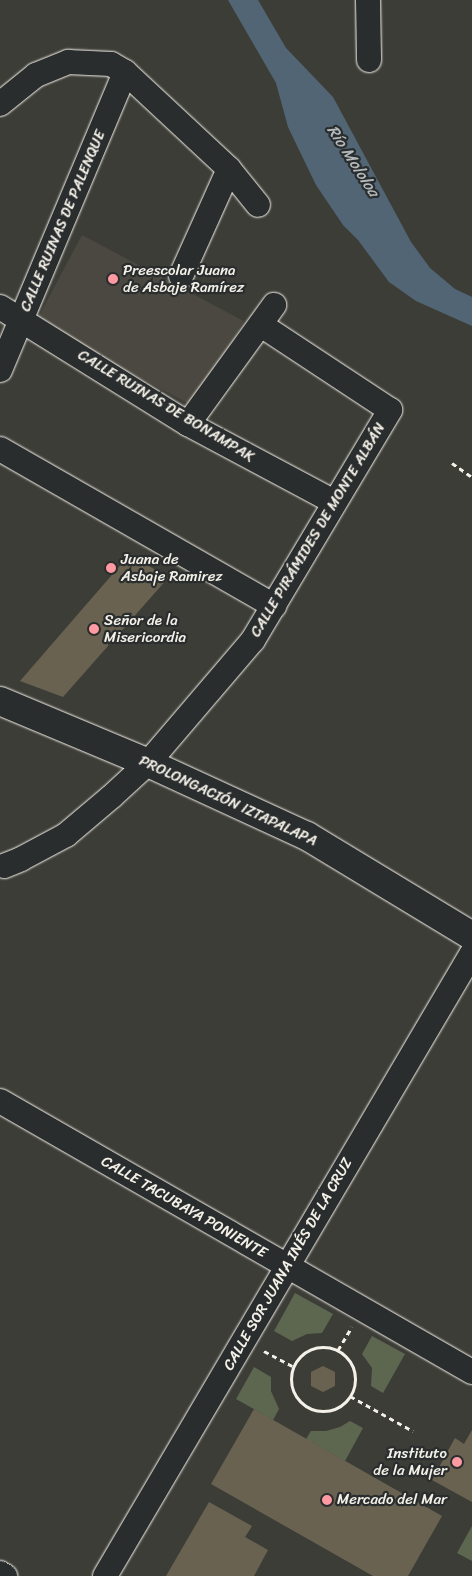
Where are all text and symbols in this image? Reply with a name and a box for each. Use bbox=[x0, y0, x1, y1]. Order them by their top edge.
water label: Río Mololoa bbox=[323, 122, 383, 200]
street label: CALLE RUINAS DE PALENQUE bbox=[17, 129, 109, 313]
place label: Preescolar Juana de Asbaje Ramírez bbox=[123, 261, 244, 296]
marker: Preescolar Juana de Asbaje Ramírez bbox=[107, 273, 119, 285]
street label: CALLE RUINAS DE BONAMPAK bbox=[75, 347, 257, 465]
street label: CALLE PIRÁMIDES DE MONTE ALBÁN bbox=[247, 420, 389, 640]
place label: Juana de Asbaje Ramirez bbox=[121, 550, 222, 585]
marker: Juana de Asbaje Ramirez bbox=[105, 562, 117, 574]
place label: Señor de la Misericordia bbox=[104, 611, 186, 646]
marker: Señor de la Misericordia bbox=[88, 623, 100, 635]
street label: PROLONGACIÓN IZTAPALAPA bbox=[135, 751, 321, 851]
street label: CALLE TACUBAYA PONIENTE bbox=[98, 1152, 270, 1262]
street label: CALLE SOR JUANA INÉS DE LA CRUZ bbox=[219, 1154, 357, 1374]
place label: Instituto de la Mujer bbox=[373, 1444, 447, 1479]
marker: Instituto de la Mujer bbox=[451, 1456, 463, 1468]
place label: Mercado del Mar bbox=[337, 1491, 447, 1509]
marker: Mercado del Mar bbox=[321, 1494, 333, 1506]

